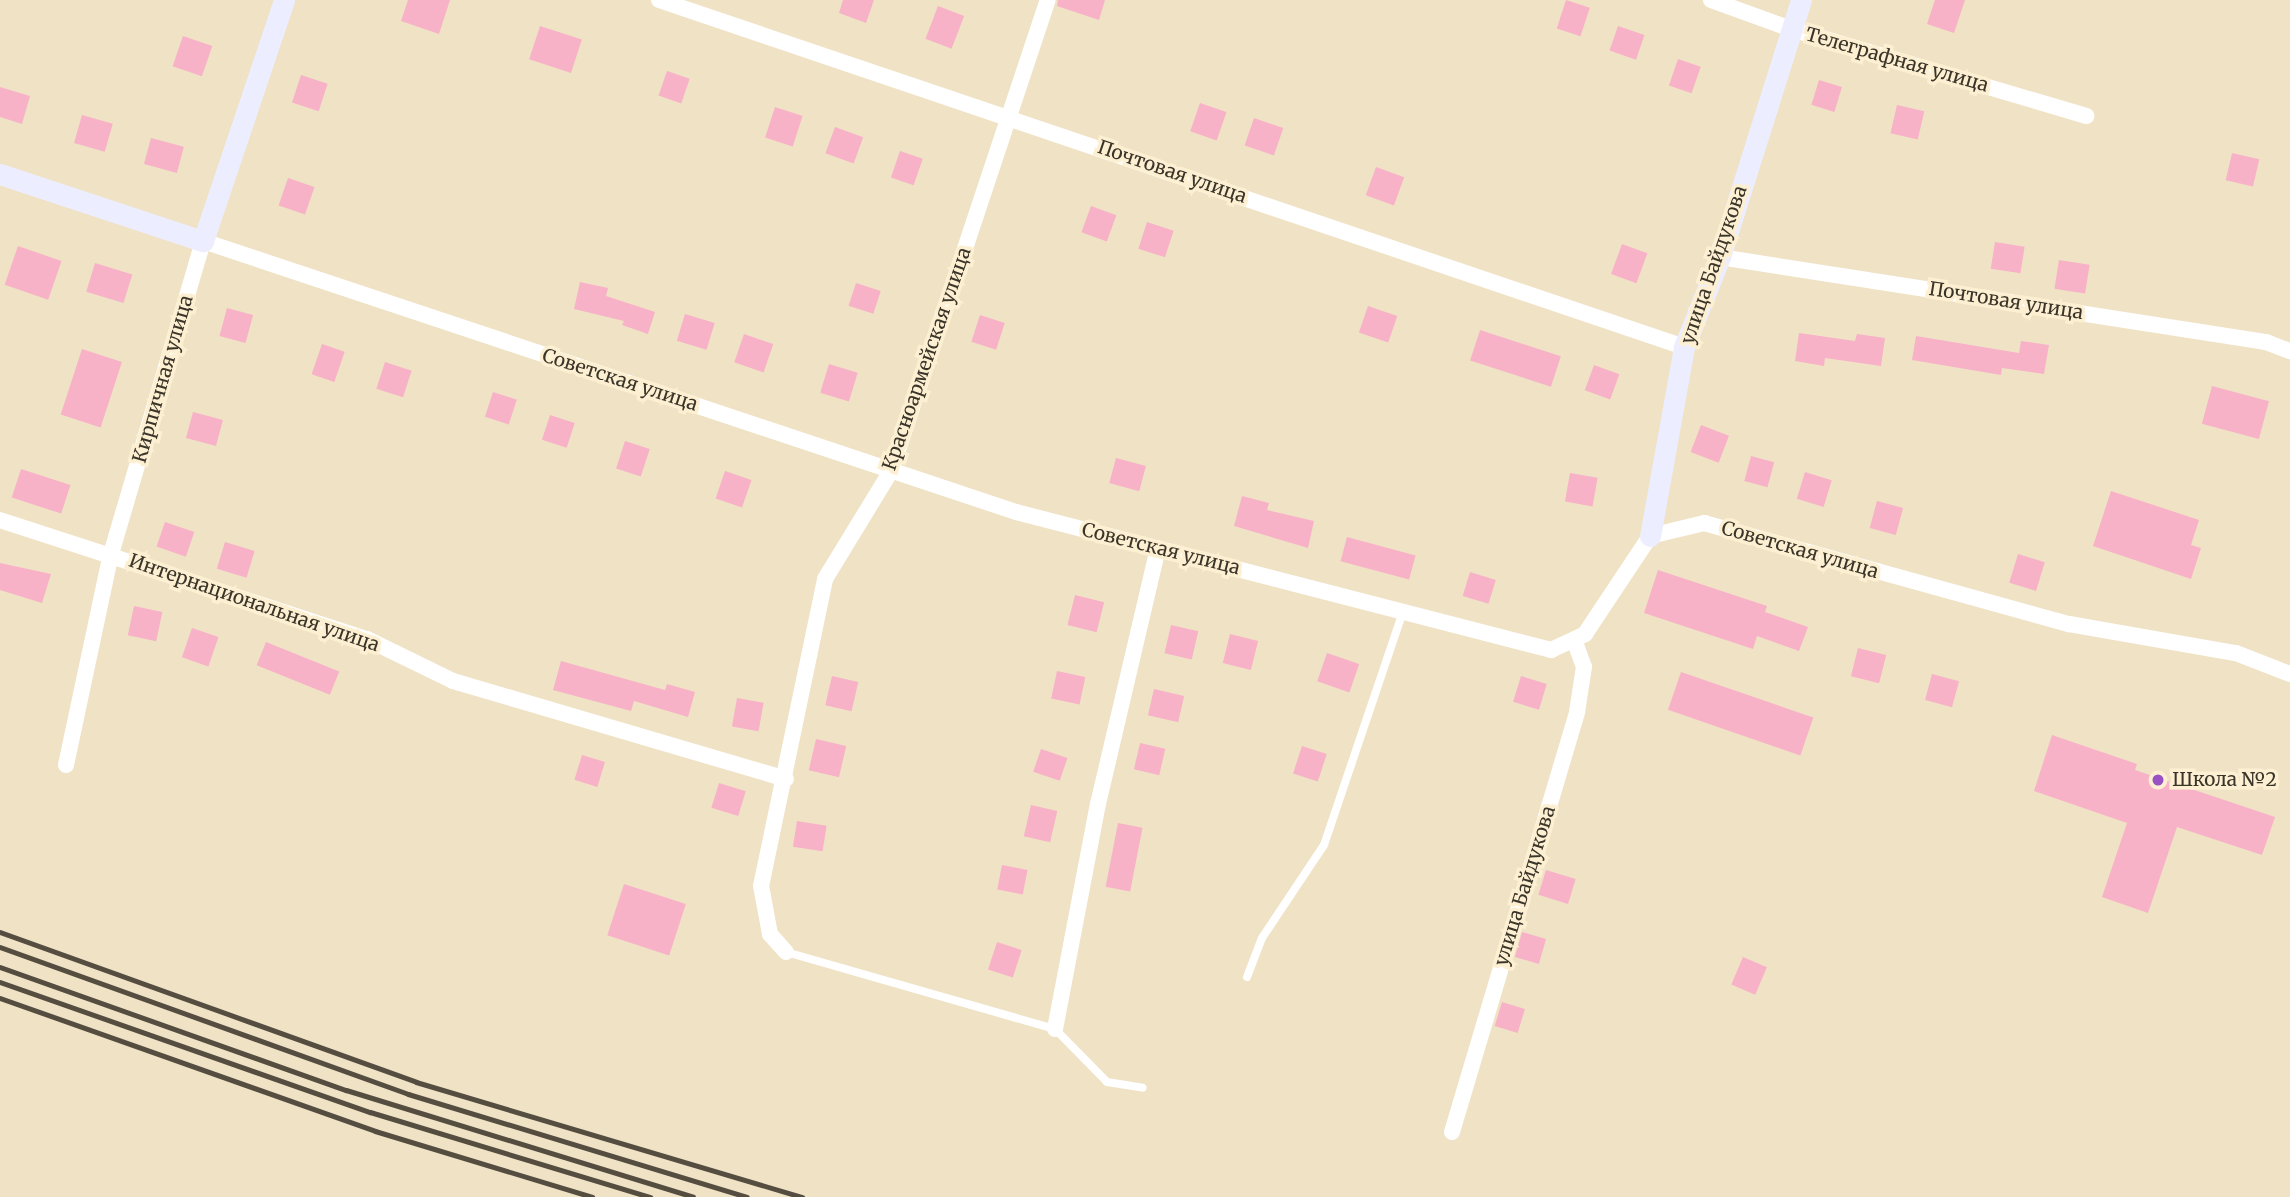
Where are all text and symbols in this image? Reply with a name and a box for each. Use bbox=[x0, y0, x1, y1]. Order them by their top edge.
street label: Телеграфная улица bbox=[1803, 23, 1991, 97]
street label: Почтовая улица bbox=[1095, 136, 1249, 208]
street label: улица Байдукова bbox=[1676, 183, 1752, 347]
street label: Красноармейская улица bbox=[878, 245, 976, 473]
street label: Почтовая улица bbox=[1927, 278, 2085, 324]
street label: Кирпичная улица bbox=[128, 293, 198, 465]
street label: Советская улица bbox=[539, 344, 701, 416]
street label: Советская улица bbox=[1719, 517, 1881, 583]
street label: Советская улица bbox=[1080, 518, 1242, 580]
street label: Интернациональная улица bbox=[126, 549, 382, 657]
place label: Школа №2 bbox=[2172, 769, 2277, 791]
marker: Школа №2 bbox=[2150, 772, 2166, 788]
street label: улица Байдукова bbox=[1490, 803, 1560, 969]

